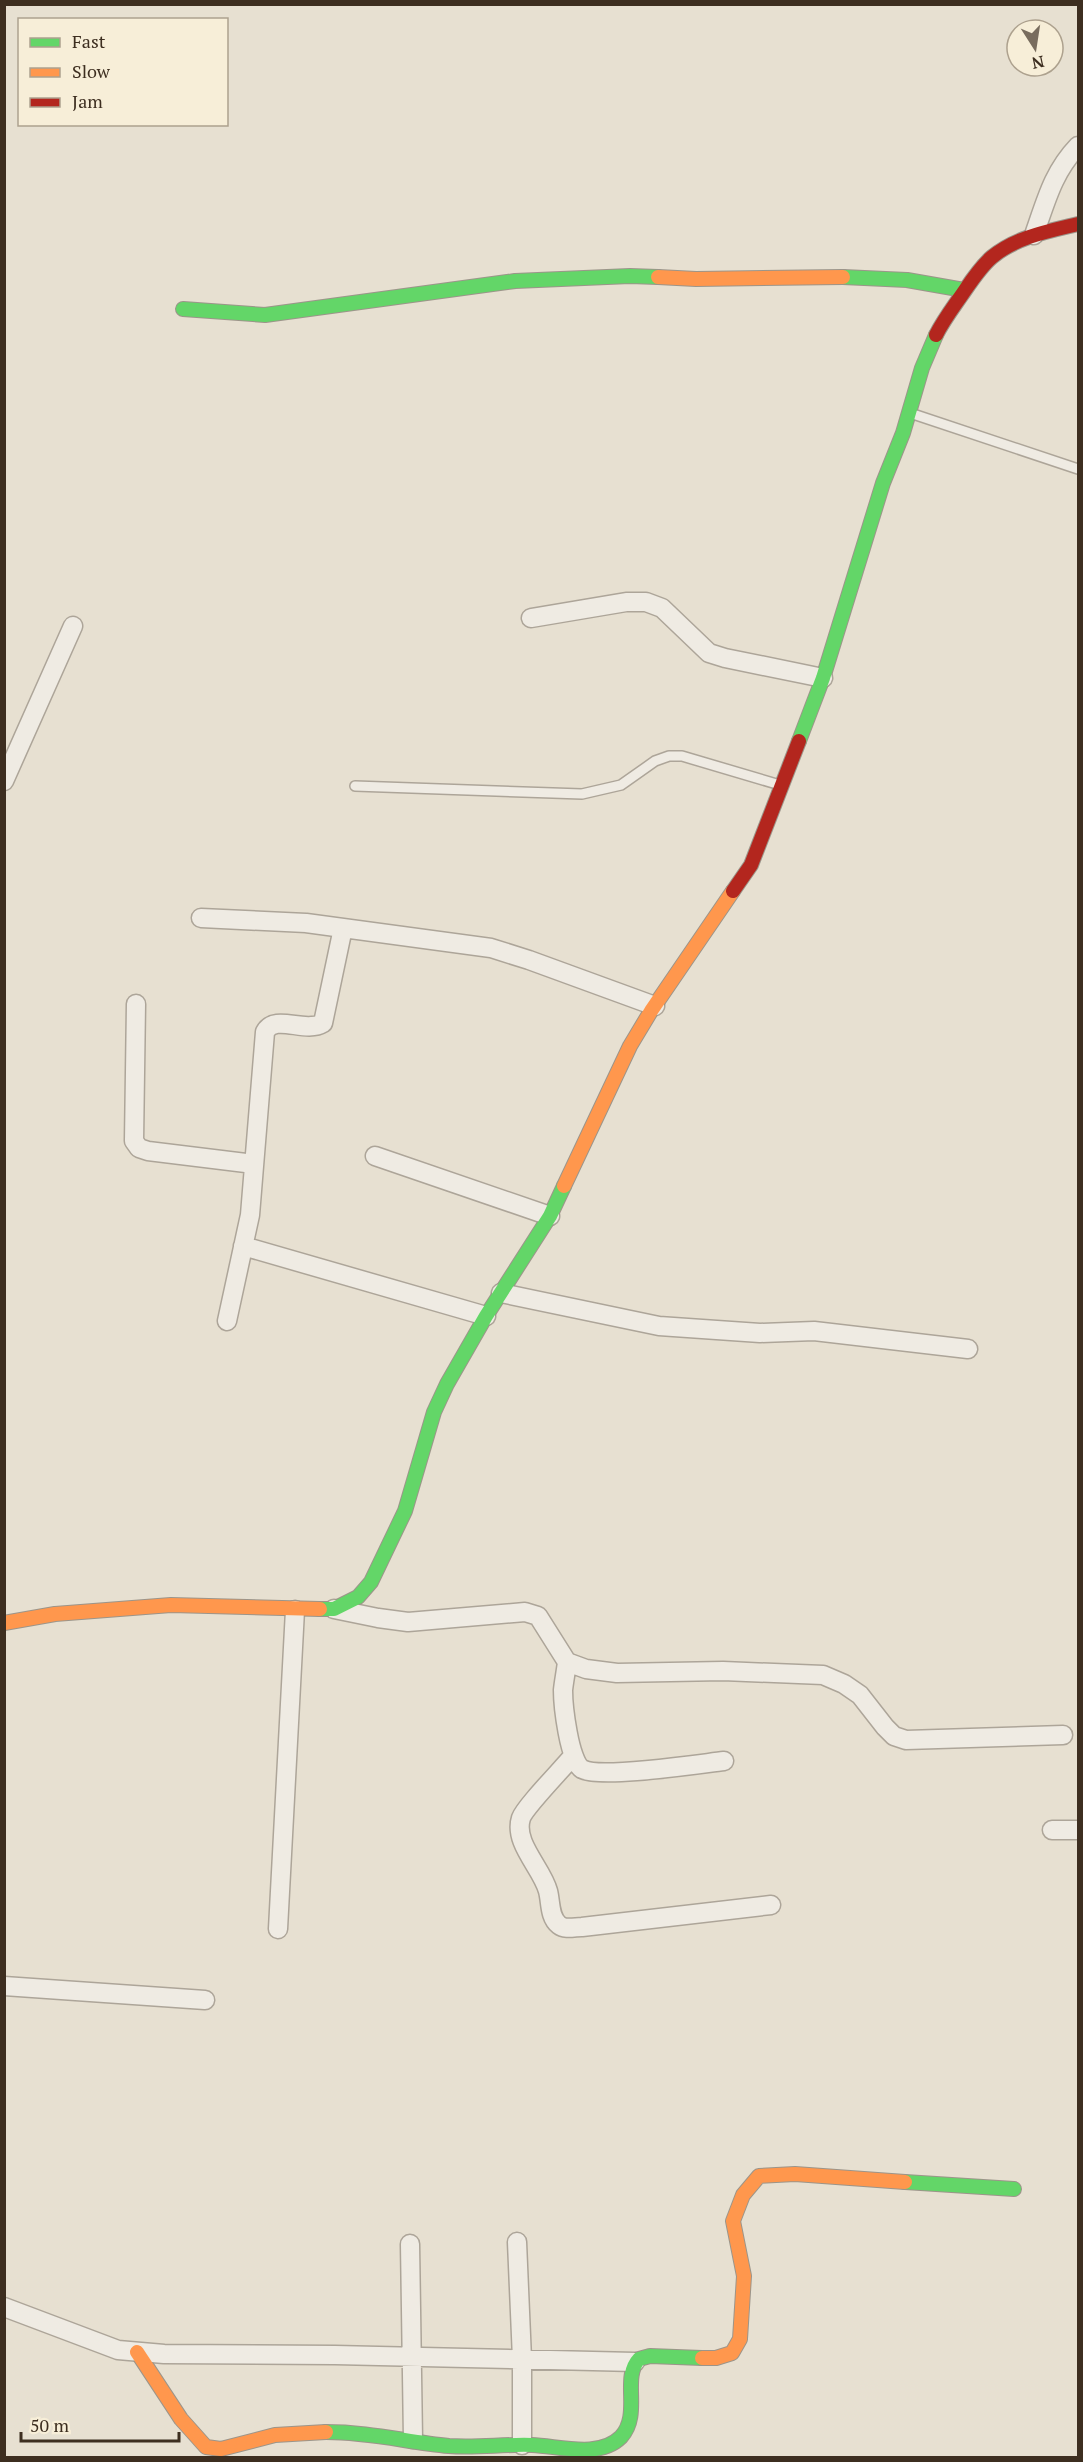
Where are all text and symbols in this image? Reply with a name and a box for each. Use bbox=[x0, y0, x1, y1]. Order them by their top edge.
legend bbox=[18, 18, 228, 126]
north arrow bbox=[1005, 18, 1065, 78]
text: Fast bbox=[72, 29, 106, 53]
text: N bbox=[1030, 51, 1046, 75]
text: Slow bbox=[72, 59, 111, 83]
text: Jam bbox=[72, 89, 103, 113]
scale bar bbox=[21, 2405, 178, 2443]
text: 50 m bbox=[30, 2413, 70, 2437]

